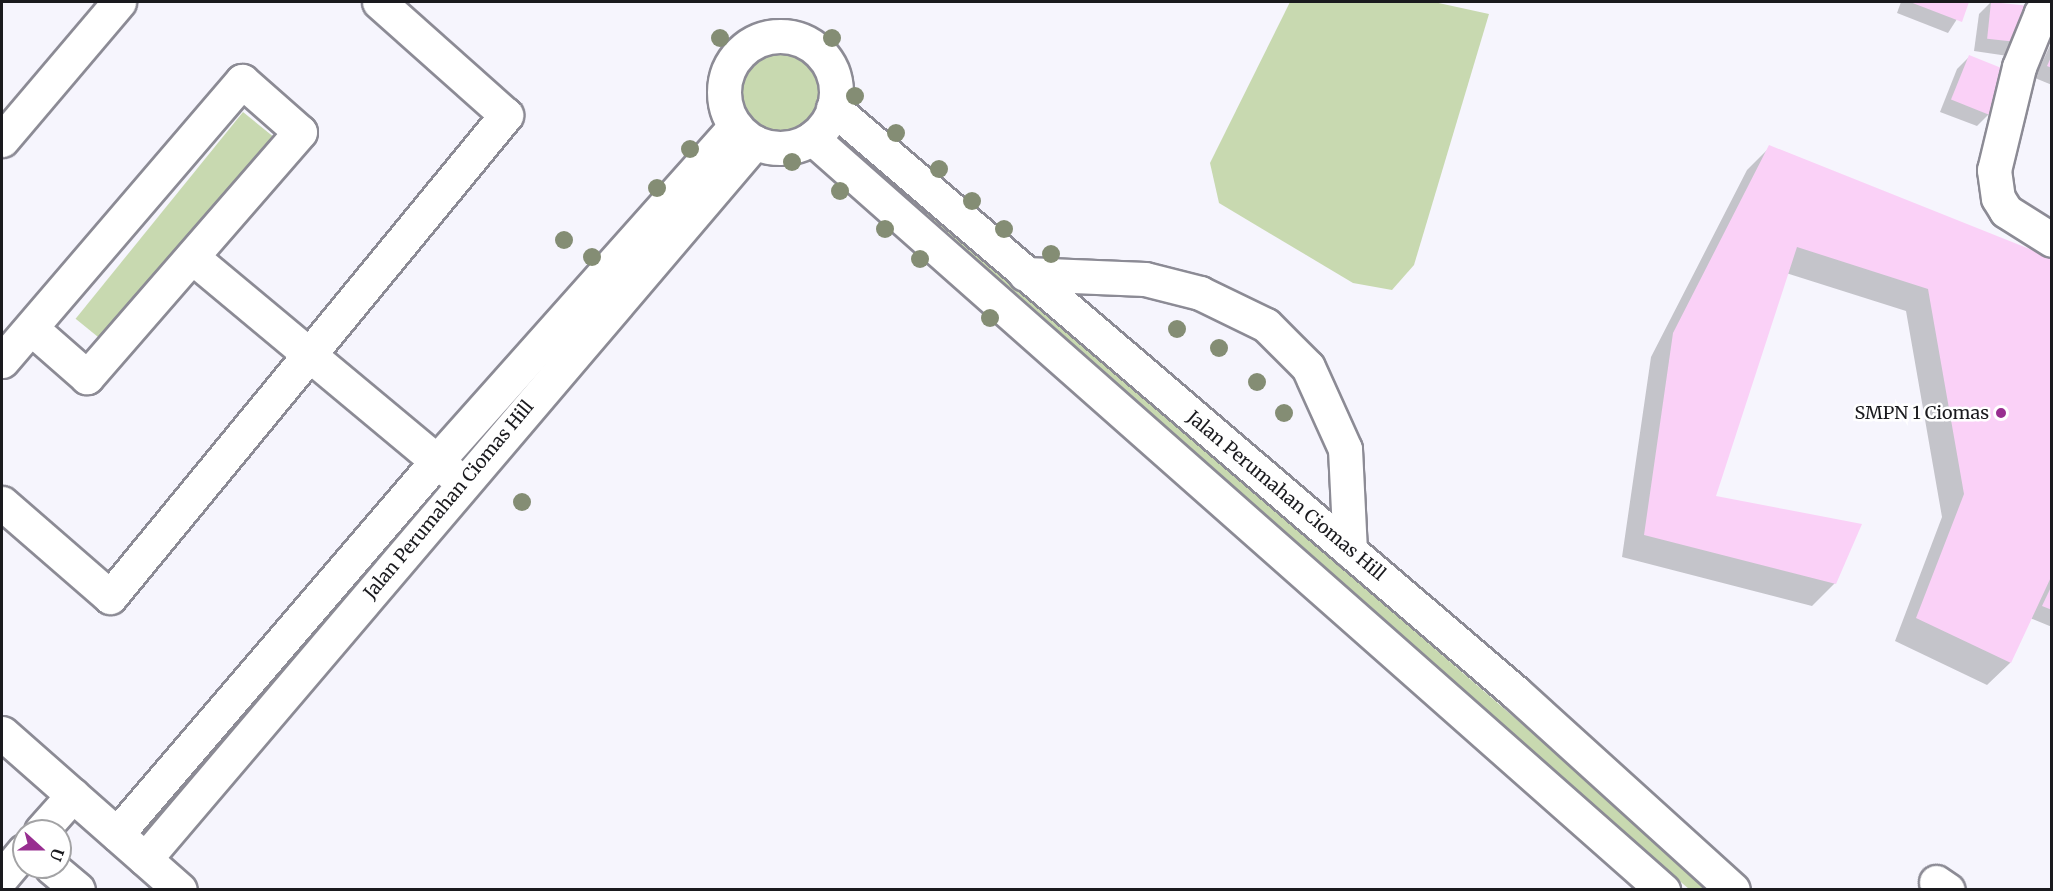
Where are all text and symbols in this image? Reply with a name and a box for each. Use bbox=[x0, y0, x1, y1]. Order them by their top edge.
street label: Jalan Perumahan Ciomas Hill bbox=[360, 396, 538, 604]
place label: SMPN 1 Ciomas bbox=[1854, 402, 1989, 424]
marker: SMPN 1 Ciomas bbox=[1994, 406, 2008, 420]
street label: Jalan Perumahan Ciomas Hill bbox=[1182, 407, 1390, 585]
north arrow bbox=[12, 819, 72, 879]
text: U bbox=[45, 846, 68, 864]

